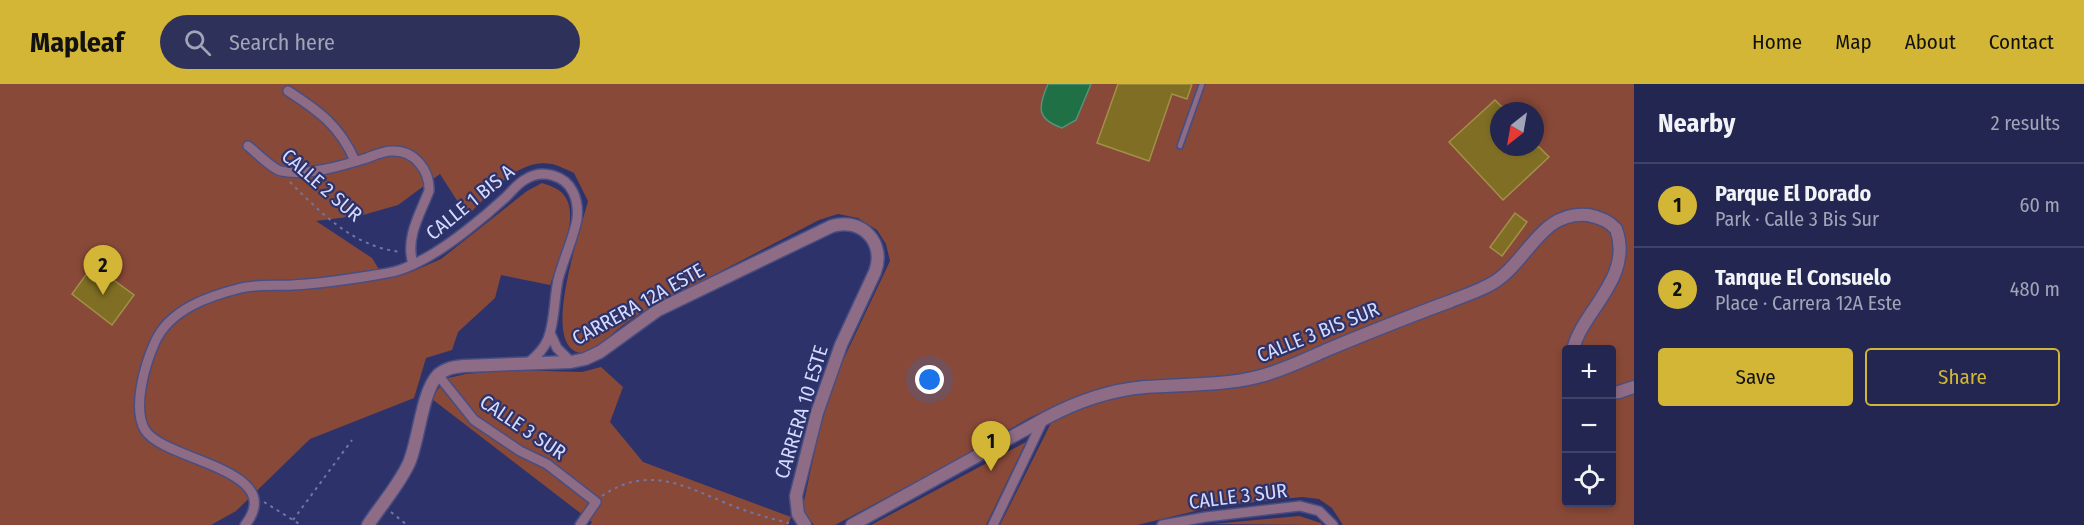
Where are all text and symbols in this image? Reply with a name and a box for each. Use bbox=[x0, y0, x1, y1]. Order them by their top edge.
search box bbox=[160, 15, 580, 69]
text: Mapleaf bbox=[30, 26, 124, 59]
icon: search bbox=[181, 26, 214, 59]
text: Search here bbox=[229, 29, 335, 56]
text: Home bbox=[1752, 29, 1802, 55]
text: Map bbox=[1835, 29, 1872, 55]
text: About bbox=[1905, 29, 1956, 55]
text: Contact bbox=[1989, 29, 2054, 55]
north arrow bbox=[1490, 102, 1544, 156]
text: Nearby bbox=[1658, 108, 1735, 139]
text: 2 results bbox=[1991, 111, 2060, 135]
street label: CALLE 2 SUR bbox=[277, 144, 367, 226]
street label: CALLE 1 BIS A bbox=[421, 159, 519, 245]
text: Parque El Dorado bbox=[1715, 180, 1871, 207]
text: 1 bbox=[1673, 193, 1682, 217]
text: 60 m bbox=[2020, 193, 2060, 217]
text: Park · Calle 3 Bis Sur bbox=[1715, 207, 1879, 231]
pin: 2 bbox=[84, 246, 122, 295]
street label: CARRERA 12A ESTE bbox=[568, 258, 708, 350]
text: Tanque El Consuelo bbox=[1715, 264, 1891, 291]
text: 2 bbox=[1673, 277, 1682, 301]
text: 480 m bbox=[2010, 277, 2060, 301]
text: Place · Carrera 12A Este bbox=[1715, 291, 1902, 315]
street label: CALLE 3 BIS SUR bbox=[1253, 297, 1383, 367]
street label: CARRERA 10 ESTE bbox=[769, 342, 833, 482]
map controls bbox=[1562, 345, 1616, 507]
button: + bbox=[1562, 345, 1616, 399]
button: Save bbox=[1658, 348, 1853, 406]
button: Share bbox=[1865, 348, 2060, 406]
your location bbox=[915, 365, 944, 394]
street label: CALLE 3 SUR bbox=[475, 389, 571, 465]
button: − bbox=[1562, 399, 1616, 453]
pin: 1 bbox=[972, 422, 1010, 471]
button: locate bbox=[1562, 453, 1616, 507]
street label: CALLE 3 SUR bbox=[1188, 478, 1289, 514]

